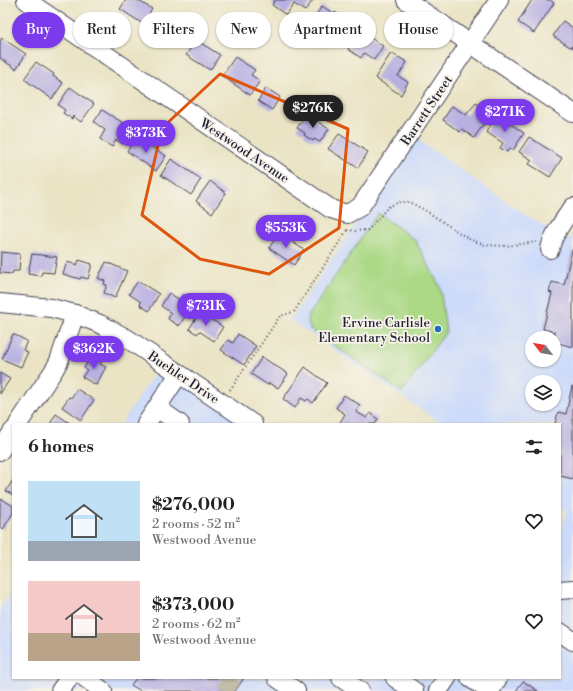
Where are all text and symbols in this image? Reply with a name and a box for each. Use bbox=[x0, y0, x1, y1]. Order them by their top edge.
chip: Buy bbox=[12, 12, 65, 48]
chip: Rent bbox=[73, 12, 131, 48]
chip: Filters bbox=[139, 12, 208, 48]
chip: New bbox=[216, 12, 271, 48]
chip: Apartment bbox=[279, 12, 376, 48]
chip: House bbox=[384, 12, 453, 48]
street label: Barrett Street bbox=[397, 72, 456, 149]
pin: $276K bbox=[285, 95, 341, 129]
pin: $271K bbox=[477, 99, 533, 133]
text: $276K bbox=[292, 100, 334, 116]
text: $271K bbox=[485, 104, 525, 120]
street label: Westwood Avenue bbox=[196, 114, 292, 187]
pin: $373K bbox=[118, 120, 174, 154]
text: $373K bbox=[125, 125, 167, 141]
pin: $553K bbox=[258, 215, 314, 249]
text: $553K bbox=[265, 220, 307, 236]
pin: $731K bbox=[178, 293, 234, 327]
text: $731K bbox=[186, 298, 226, 314]
place label: Ervine Carlisle Elementary School bbox=[318, 315, 430, 346]
marker: Ervine Carlisle Elementary School bbox=[433, 324, 443, 334]
north arrow bbox=[525, 331, 561, 367]
map controls bbox=[525, 331, 561, 411]
pin: $362K bbox=[66, 336, 122, 370]
text: $362K bbox=[73, 341, 115, 357]
street label: Buehler Drive bbox=[144, 348, 223, 408]
button: layers bbox=[525, 375, 561, 411]
text: 6 homes bbox=[28, 436, 94, 458]
icon: filters bbox=[523, 436, 545, 458]
text: $276,000 bbox=[152, 494, 235, 516]
icon: home bbox=[60, 497, 108, 545]
icon: heart bbox=[523, 510, 545, 532]
text: 2 rooms · 52 m² bbox=[152, 516, 240, 532]
text: Westwood Avenue bbox=[152, 532, 256, 548]
text: $373,000 bbox=[152, 594, 234, 616]
icon: home bbox=[60, 597, 108, 645]
icon: heart bbox=[523, 610, 545, 632]
text: 2 rooms · 62 m² bbox=[152, 616, 241, 632]
text: Westwood Avenue bbox=[152, 632, 256, 648]

